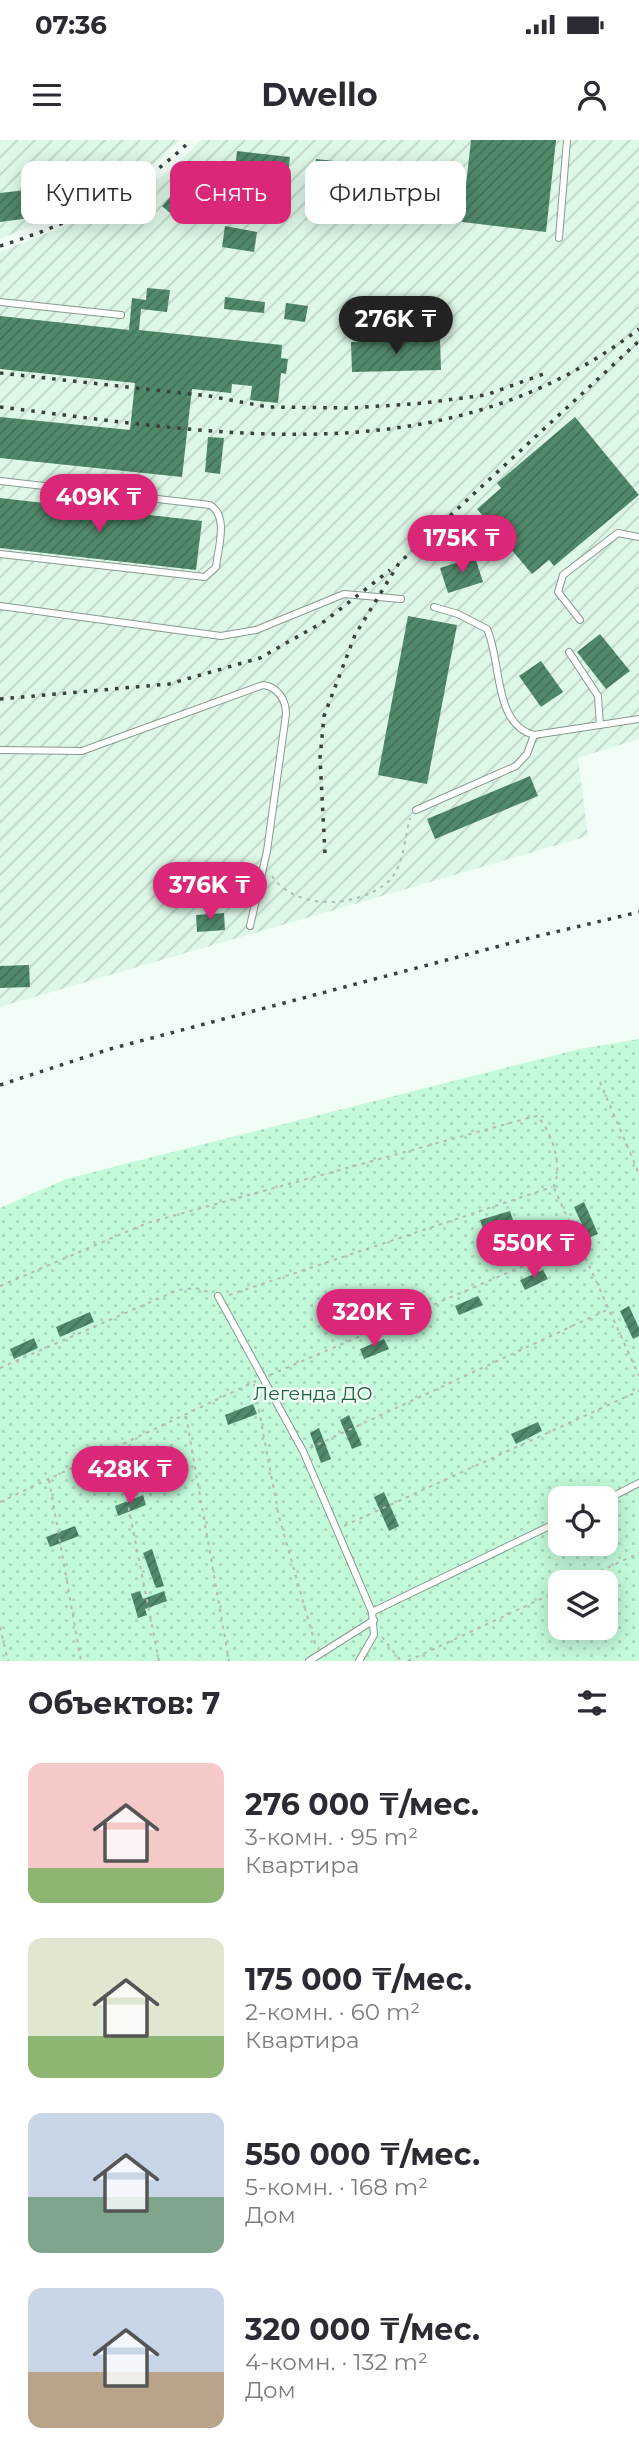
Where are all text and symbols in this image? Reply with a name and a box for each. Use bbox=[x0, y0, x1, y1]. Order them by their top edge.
text: 07:36 bbox=[35, 9, 107, 41]
text: Dwello bbox=[261, 75, 378, 114]
icon: menu bbox=[28, 76, 66, 114]
icon: person bbox=[573, 76, 611, 114]
chip: Купить bbox=[21, 161, 156, 224]
chip: Снять bbox=[170, 161, 291, 224]
chip: Фильтры bbox=[305, 161, 466, 224]
pin: 276K ₸ bbox=[339, 296, 453, 356]
text: 276K ₸ bbox=[355, 305, 437, 333]
pin: 409K ₸ bbox=[42, 474, 156, 534]
text: 409K ₸ bbox=[56, 483, 142, 511]
pin: 175K ₸ bbox=[405, 516, 519, 575]
text: 175K ₸ bbox=[424, 524, 500, 552]
pin: 376K ₸ bbox=[153, 862, 267, 922]
text: 376K ₸ bbox=[169, 871, 251, 899]
pin: 550K ₸ bbox=[477, 1220, 591, 1280]
text: 550K ₸ bbox=[492, 1229, 576, 1257]
pin: 320K ₸ bbox=[317, 1290, 431, 1349]
text: 320K ₸ bbox=[333, 1298, 415, 1326]
park label: Легенда ДО bbox=[253, 1382, 373, 1405]
pin: 428K ₸ bbox=[73, 1446, 187, 1506]
text: 428K ₸ bbox=[88, 1455, 172, 1483]
map controls bbox=[548, 1486, 618, 1640]
button: locate bbox=[548, 1486, 618, 1556]
button: layers bbox=[548, 1570, 618, 1640]
icon: filters bbox=[573, 1684, 611, 1722]
text: Объектов: 7 bbox=[28, 1685, 220, 1722]
text: 276 000 ₸/мес. bbox=[245, 1786, 479, 1823]
icon: home bbox=[84, 1791, 168, 1875]
text: 3-комн. · 95 m² bbox=[245, 1823, 418, 1851]
text: Квартира bbox=[245, 1851, 359, 1879]
text: 175 000 ₸/мес. bbox=[245, 1961, 472, 1998]
icon: home bbox=[84, 1966, 168, 2050]
text: 2-комн. · 60 m² bbox=[245, 1998, 420, 2026]
text: Квартира bbox=[245, 2026, 359, 2054]
text: 550 000 ₸/мес. bbox=[245, 2136, 480, 2173]
icon: home bbox=[84, 2141, 168, 2225]
text: 5-комн. · 168 m² bbox=[245, 2173, 428, 2201]
text: Дом bbox=[245, 2201, 296, 2229]
text: 320 000 ₸/мес. bbox=[245, 2311, 480, 2348]
icon: home bbox=[84, 2316, 168, 2400]
text: 4-комн. · 132 m² bbox=[245, 2348, 428, 2376]
text: Дом bbox=[245, 2376, 296, 2404]

